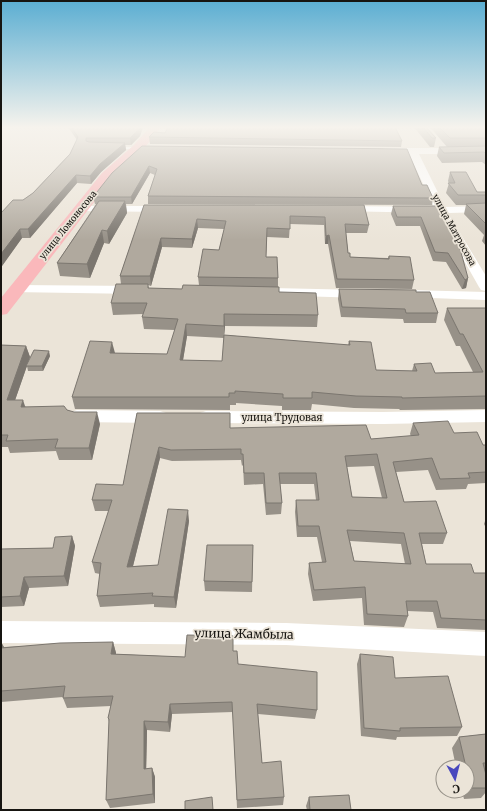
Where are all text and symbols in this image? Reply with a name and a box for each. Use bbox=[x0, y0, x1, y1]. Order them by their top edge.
street label: улица Ломоносова bbox=[37, 188, 99, 261]
street label: улица Матросова bbox=[430, 192, 479, 268]
street label: улица Трудовая bbox=[241, 411, 323, 424]
street label: улица Жамбыла bbox=[194, 625, 294, 642]
north arrow bbox=[435, 759, 475, 799]
text: С bbox=[452, 782, 461, 796]

